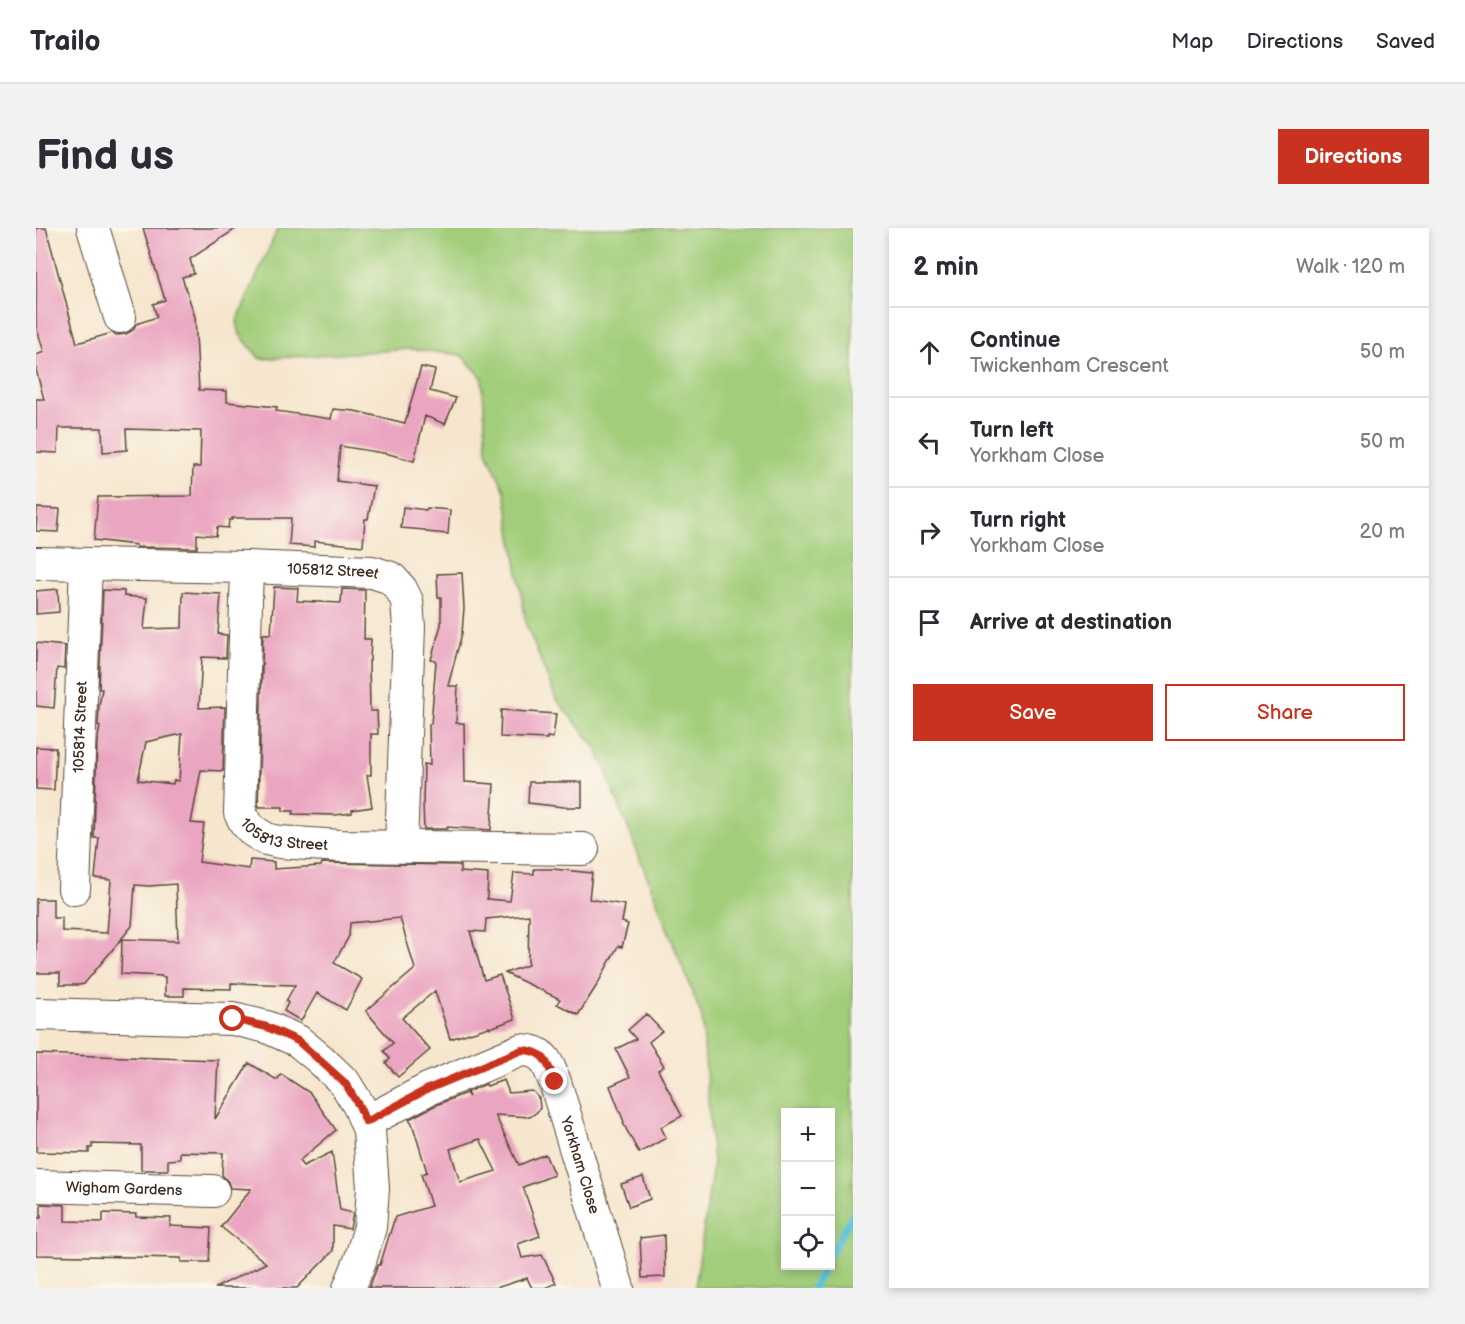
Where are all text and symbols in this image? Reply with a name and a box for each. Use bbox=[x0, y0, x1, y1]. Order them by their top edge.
text: Trailo bbox=[30, 25, 101, 58]
text: Map bbox=[1171, 29, 1214, 54]
text: Directions bbox=[1247, 29, 1343, 54]
text: Saved bbox=[1376, 29, 1435, 54]
button: Directions bbox=[1278, 129, 1429, 184]
text: Find us bbox=[36, 131, 174, 182]
text: 2 min bbox=[913, 252, 979, 283]
text: Walk · 120 m bbox=[1296, 255, 1405, 279]
text: Continue bbox=[970, 327, 1060, 354]
icon: ahead bbox=[913, 336, 946, 369]
text: 50 m bbox=[1360, 340, 1405, 364]
text: Twickenham Crescent bbox=[970, 354, 1169, 378]
text: Turn left bbox=[970, 417, 1054, 444]
icon: left bbox=[913, 426, 946, 459]
text: 50 m bbox=[1360, 430, 1405, 454]
text: Yorkham Close bbox=[970, 444, 1104, 468]
text: Turn right bbox=[970, 507, 1066, 534]
icon: right bbox=[913, 516, 946, 549]
text: 20 m bbox=[1360, 520, 1405, 544]
text: Yorkham Close bbox=[970, 534, 1104, 558]
street label: 105812 Street bbox=[287, 559, 382, 583]
icon: arrive bbox=[913, 606, 946, 639]
text: Arrive at destination bbox=[970, 609, 1172, 636]
street label: 105814 Street bbox=[69, 680, 91, 773]
button: Save bbox=[913, 684, 1153, 741]
button: Share bbox=[1165, 684, 1405, 741]
street label: 105813 Street bbox=[236, 814, 329, 855]
route start bbox=[219, 1005, 245, 1031]
route end bbox=[541, 1068, 567, 1094]
map controls bbox=[781, 1108, 835, 1270]
button: + bbox=[781, 1108, 835, 1162]
street label: Yorkham Close bbox=[556, 1113, 604, 1216]
button: − bbox=[781, 1162, 835, 1216]
street label: Wigham Gardens bbox=[65, 1177, 183, 1200]
button: locate bbox=[781, 1216, 835, 1270]

